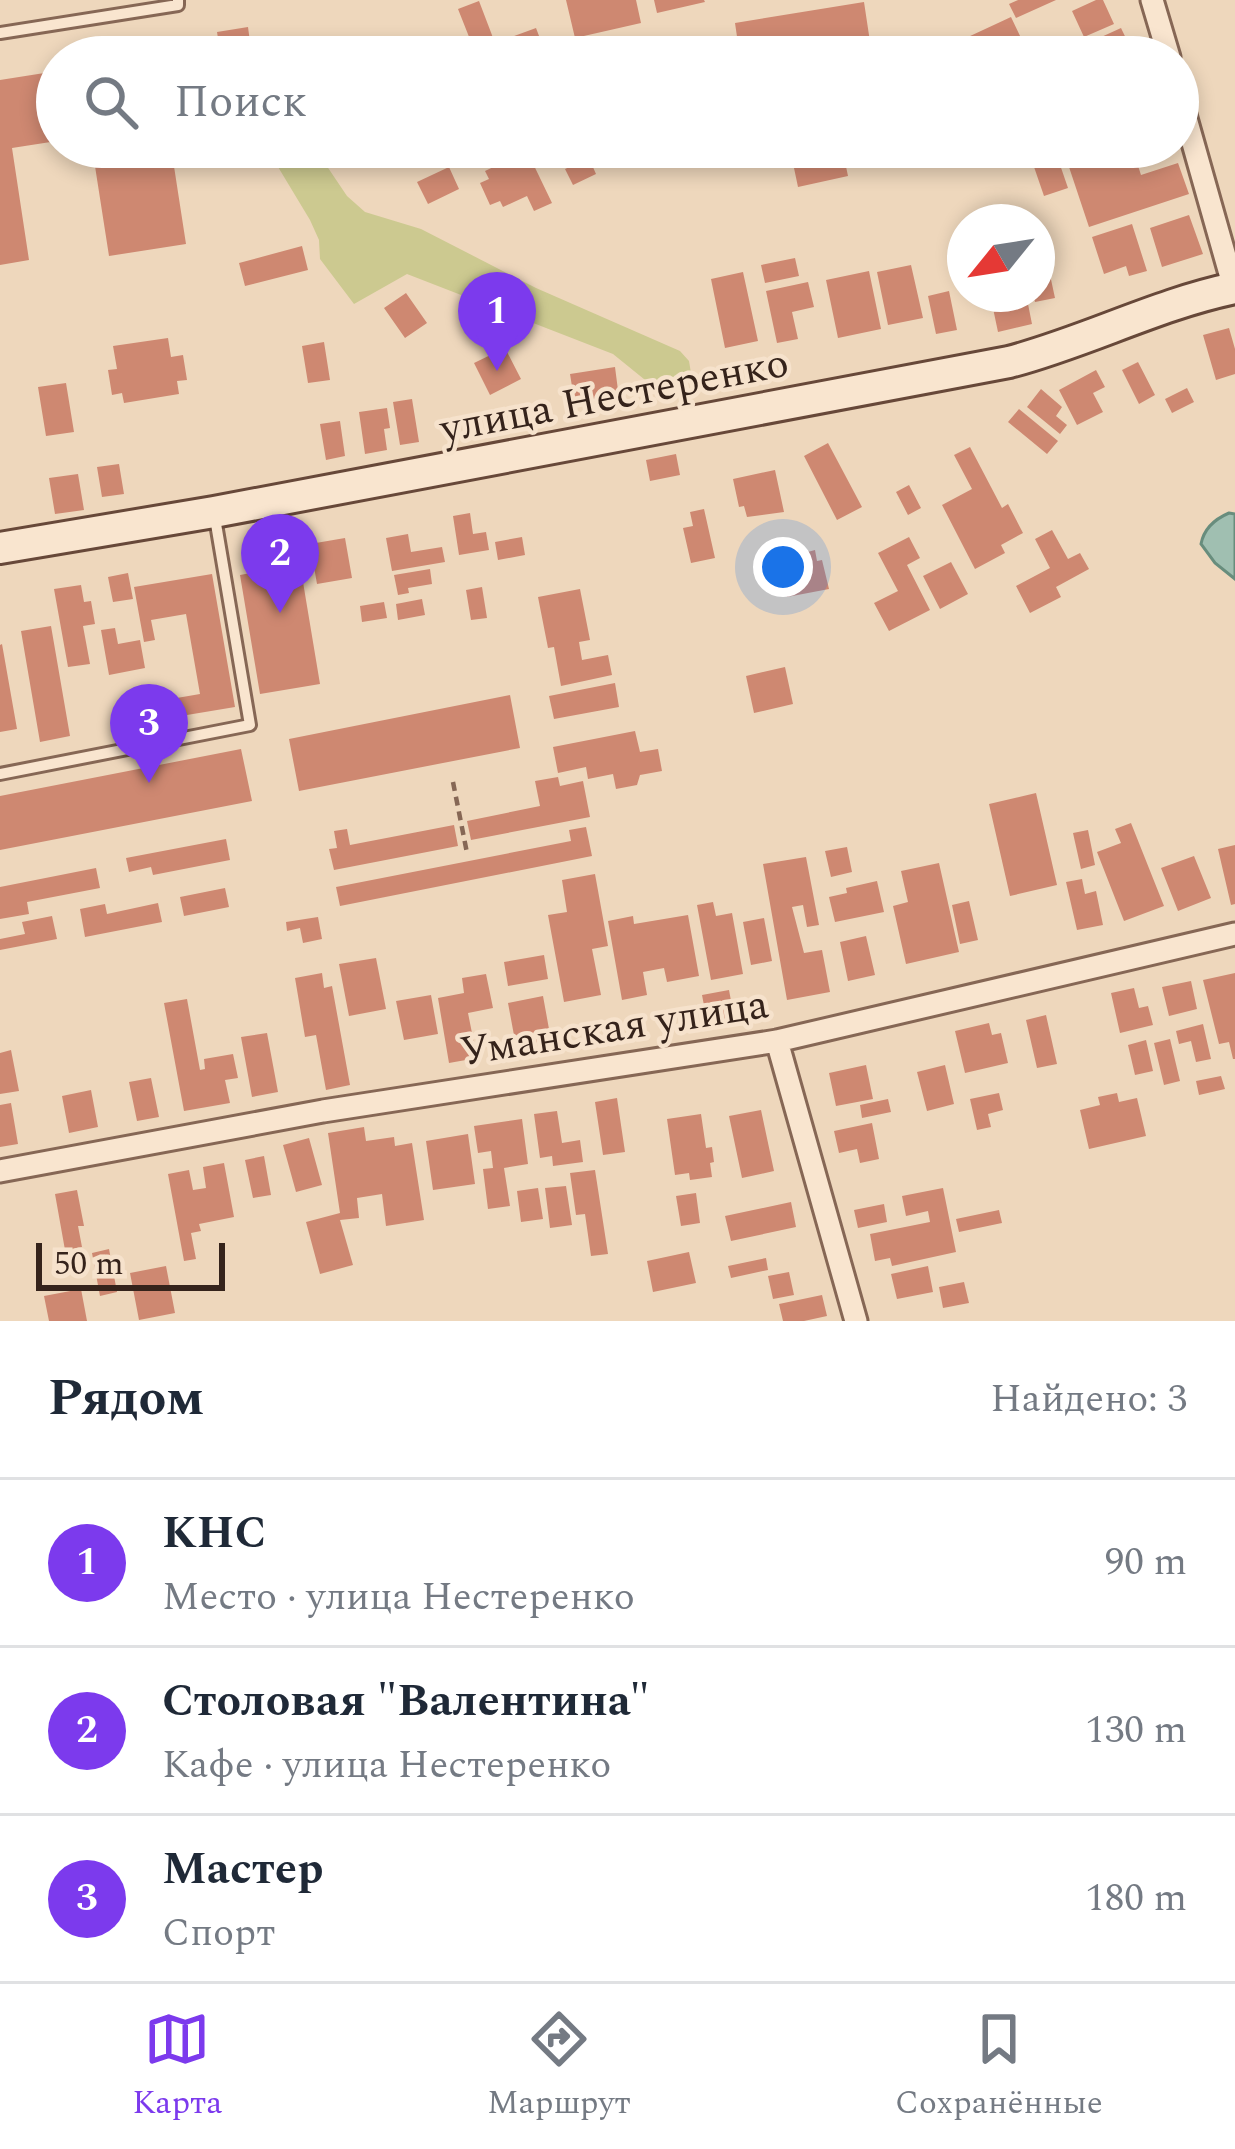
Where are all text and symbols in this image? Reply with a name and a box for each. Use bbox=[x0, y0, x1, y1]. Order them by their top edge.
search box bbox=[36, 36, 1199, 168]
text: Поиск bbox=[174, 68, 307, 137]
icon: search bbox=[78, 69, 144, 135]
north arrow bbox=[947, 204, 1055, 312]
pin: 1 bbox=[458, 272, 536, 371]
street label: улица Нестеренко bbox=[434, 332, 794, 461]
pin: 2 bbox=[241, 514, 319, 613]
your location bbox=[753, 537, 813, 597]
pin: 3 bbox=[110, 684, 188, 783]
street label: Уманская улица bbox=[456, 973, 774, 1084]
scale bar bbox=[36, 1237, 225, 1290]
text: 50 m bbox=[54, 1239, 124, 1289]
text: Рядом bbox=[48, 1360, 204, 1438]
text: Найдено: 3 bbox=[990, 1370, 1187, 1429]
text: КНС bbox=[162, 1499, 266, 1568]
text: 1 bbox=[76, 1533, 98, 1592]
text: 90 m bbox=[1105, 1533, 1187, 1592]
text: Место · улица Нестеренко bbox=[162, 1568, 635, 1627]
text: Столовая "Валентина" bbox=[162, 1667, 650, 1736]
text: 2 bbox=[76, 1701, 98, 1760]
text: 130 m bbox=[1085, 1701, 1187, 1760]
text: Кафе · улица Нестеренко bbox=[162, 1736, 611, 1795]
text: Мастер bbox=[162, 1835, 323, 1904]
text: 3 bbox=[76, 1869, 98, 1928]
text: 180 m bbox=[1085, 1869, 1187, 1928]
text: Спорт bbox=[162, 1904, 275, 1963]
tab: Карта bbox=[132, 2006, 223, 2128]
tab: Маршрут bbox=[487, 2006, 631, 2128]
tab: Сохранённые bbox=[895, 2006, 1103, 2128]

